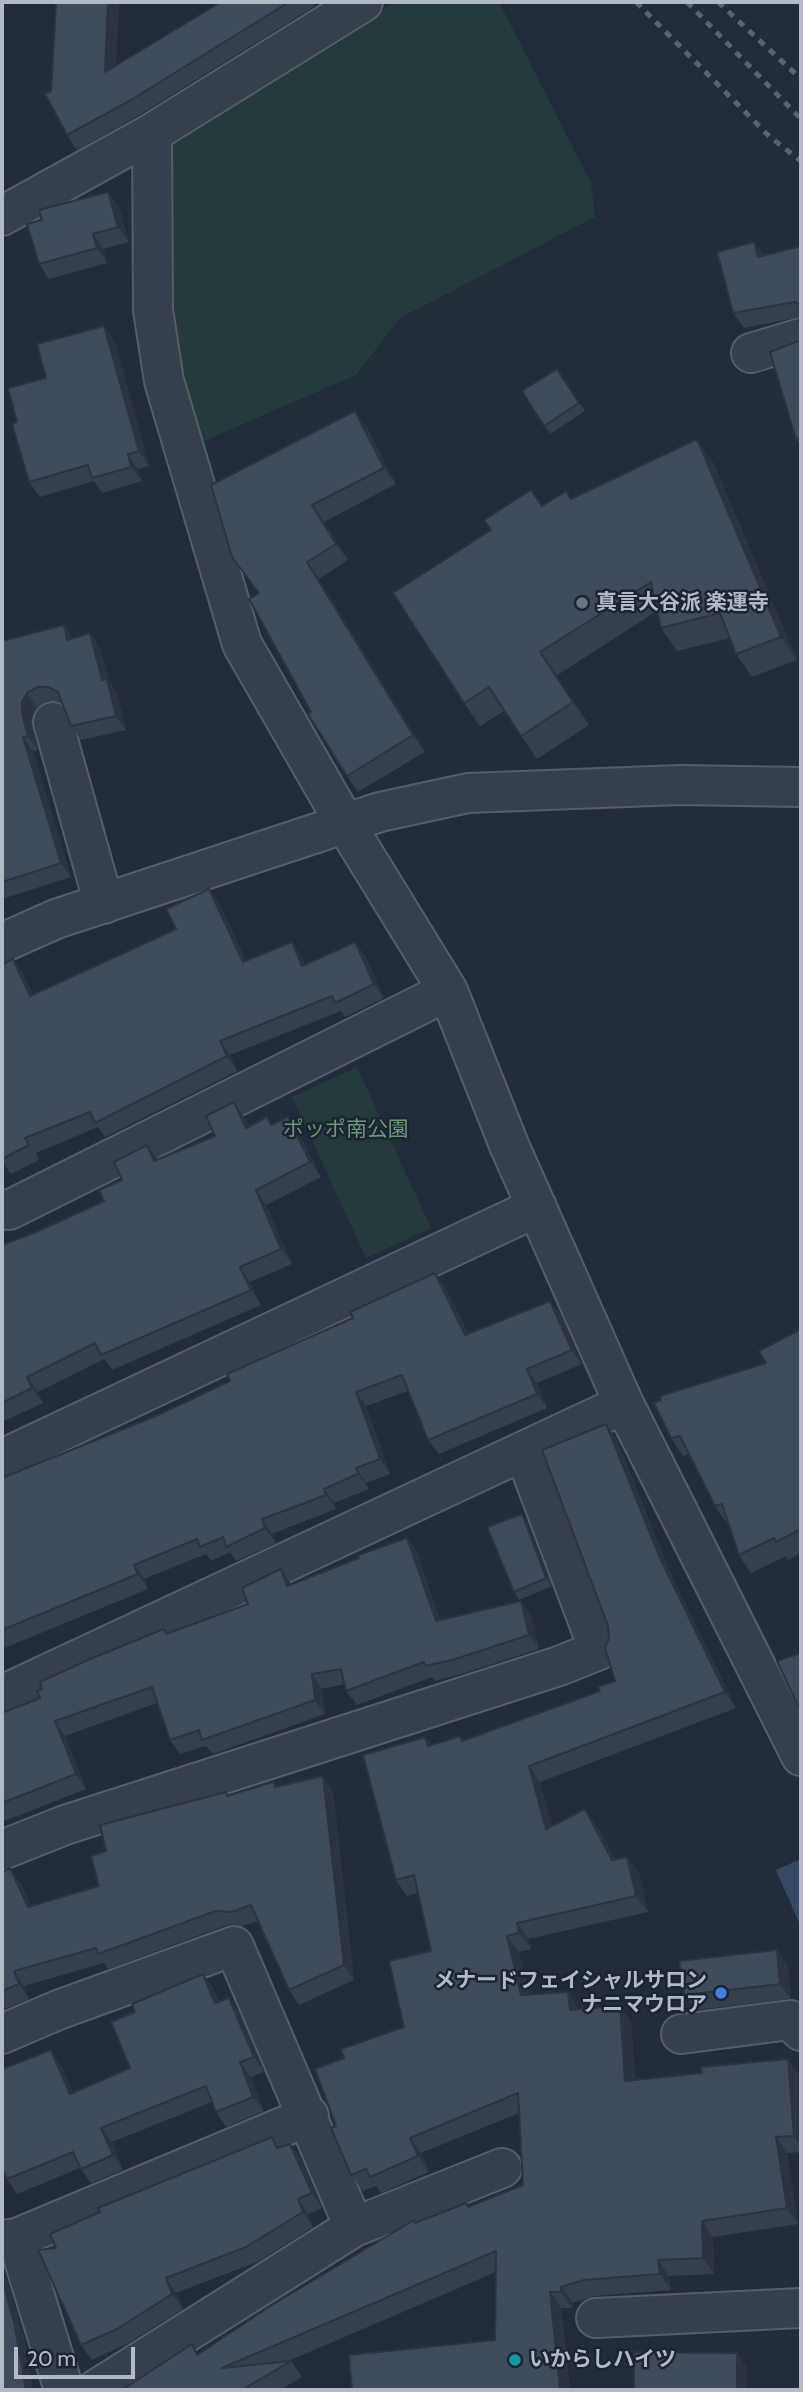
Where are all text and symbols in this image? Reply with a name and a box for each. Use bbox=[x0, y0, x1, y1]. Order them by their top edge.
place label: 真言大谷派 楽運寺 bbox=[596, 590, 769, 616]
marker: 真言大谷派 楽運寺 bbox=[574, 595, 590, 611]
park label: ポッポ南公園 bbox=[283, 1117, 409, 1143]
place label: メナードフェイシャルサロン ナニマウロア bbox=[434, 1968, 707, 2018]
marker: メナードフェイシャルサロン ナニマウロア bbox=[713, 1985, 729, 2001]
scale bar bbox=[18, 2332, 138, 2376]
text: 20 m bbox=[27, 2346, 76, 2371]
place label: いからしハイツ bbox=[529, 2347, 676, 2373]
marker: いからしハイツ bbox=[507, 2352, 523, 2368]

